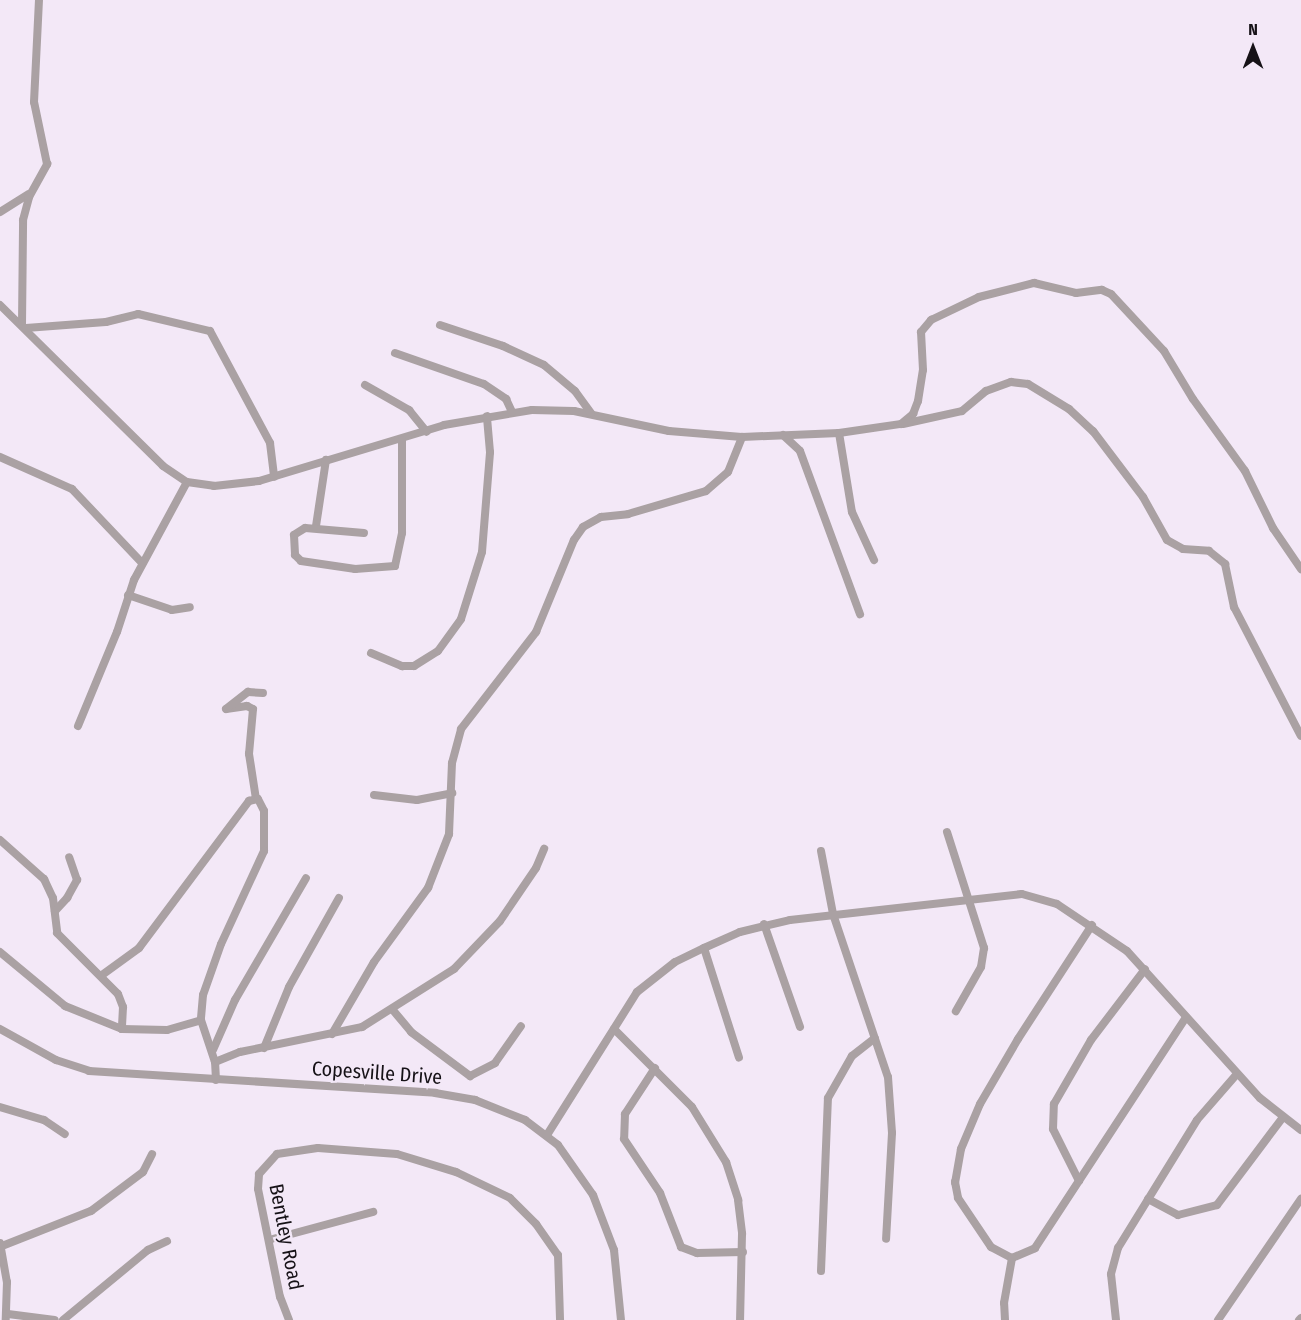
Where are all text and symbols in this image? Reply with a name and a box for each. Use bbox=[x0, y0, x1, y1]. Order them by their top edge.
north arrow bbox=[1223, 18, 1283, 78]
text: N bbox=[1248, 20, 1258, 39]
street label: Copesville Drive bbox=[311, 1056, 443, 1090]
street label: Bentley Road bbox=[264, 1182, 308, 1292]

